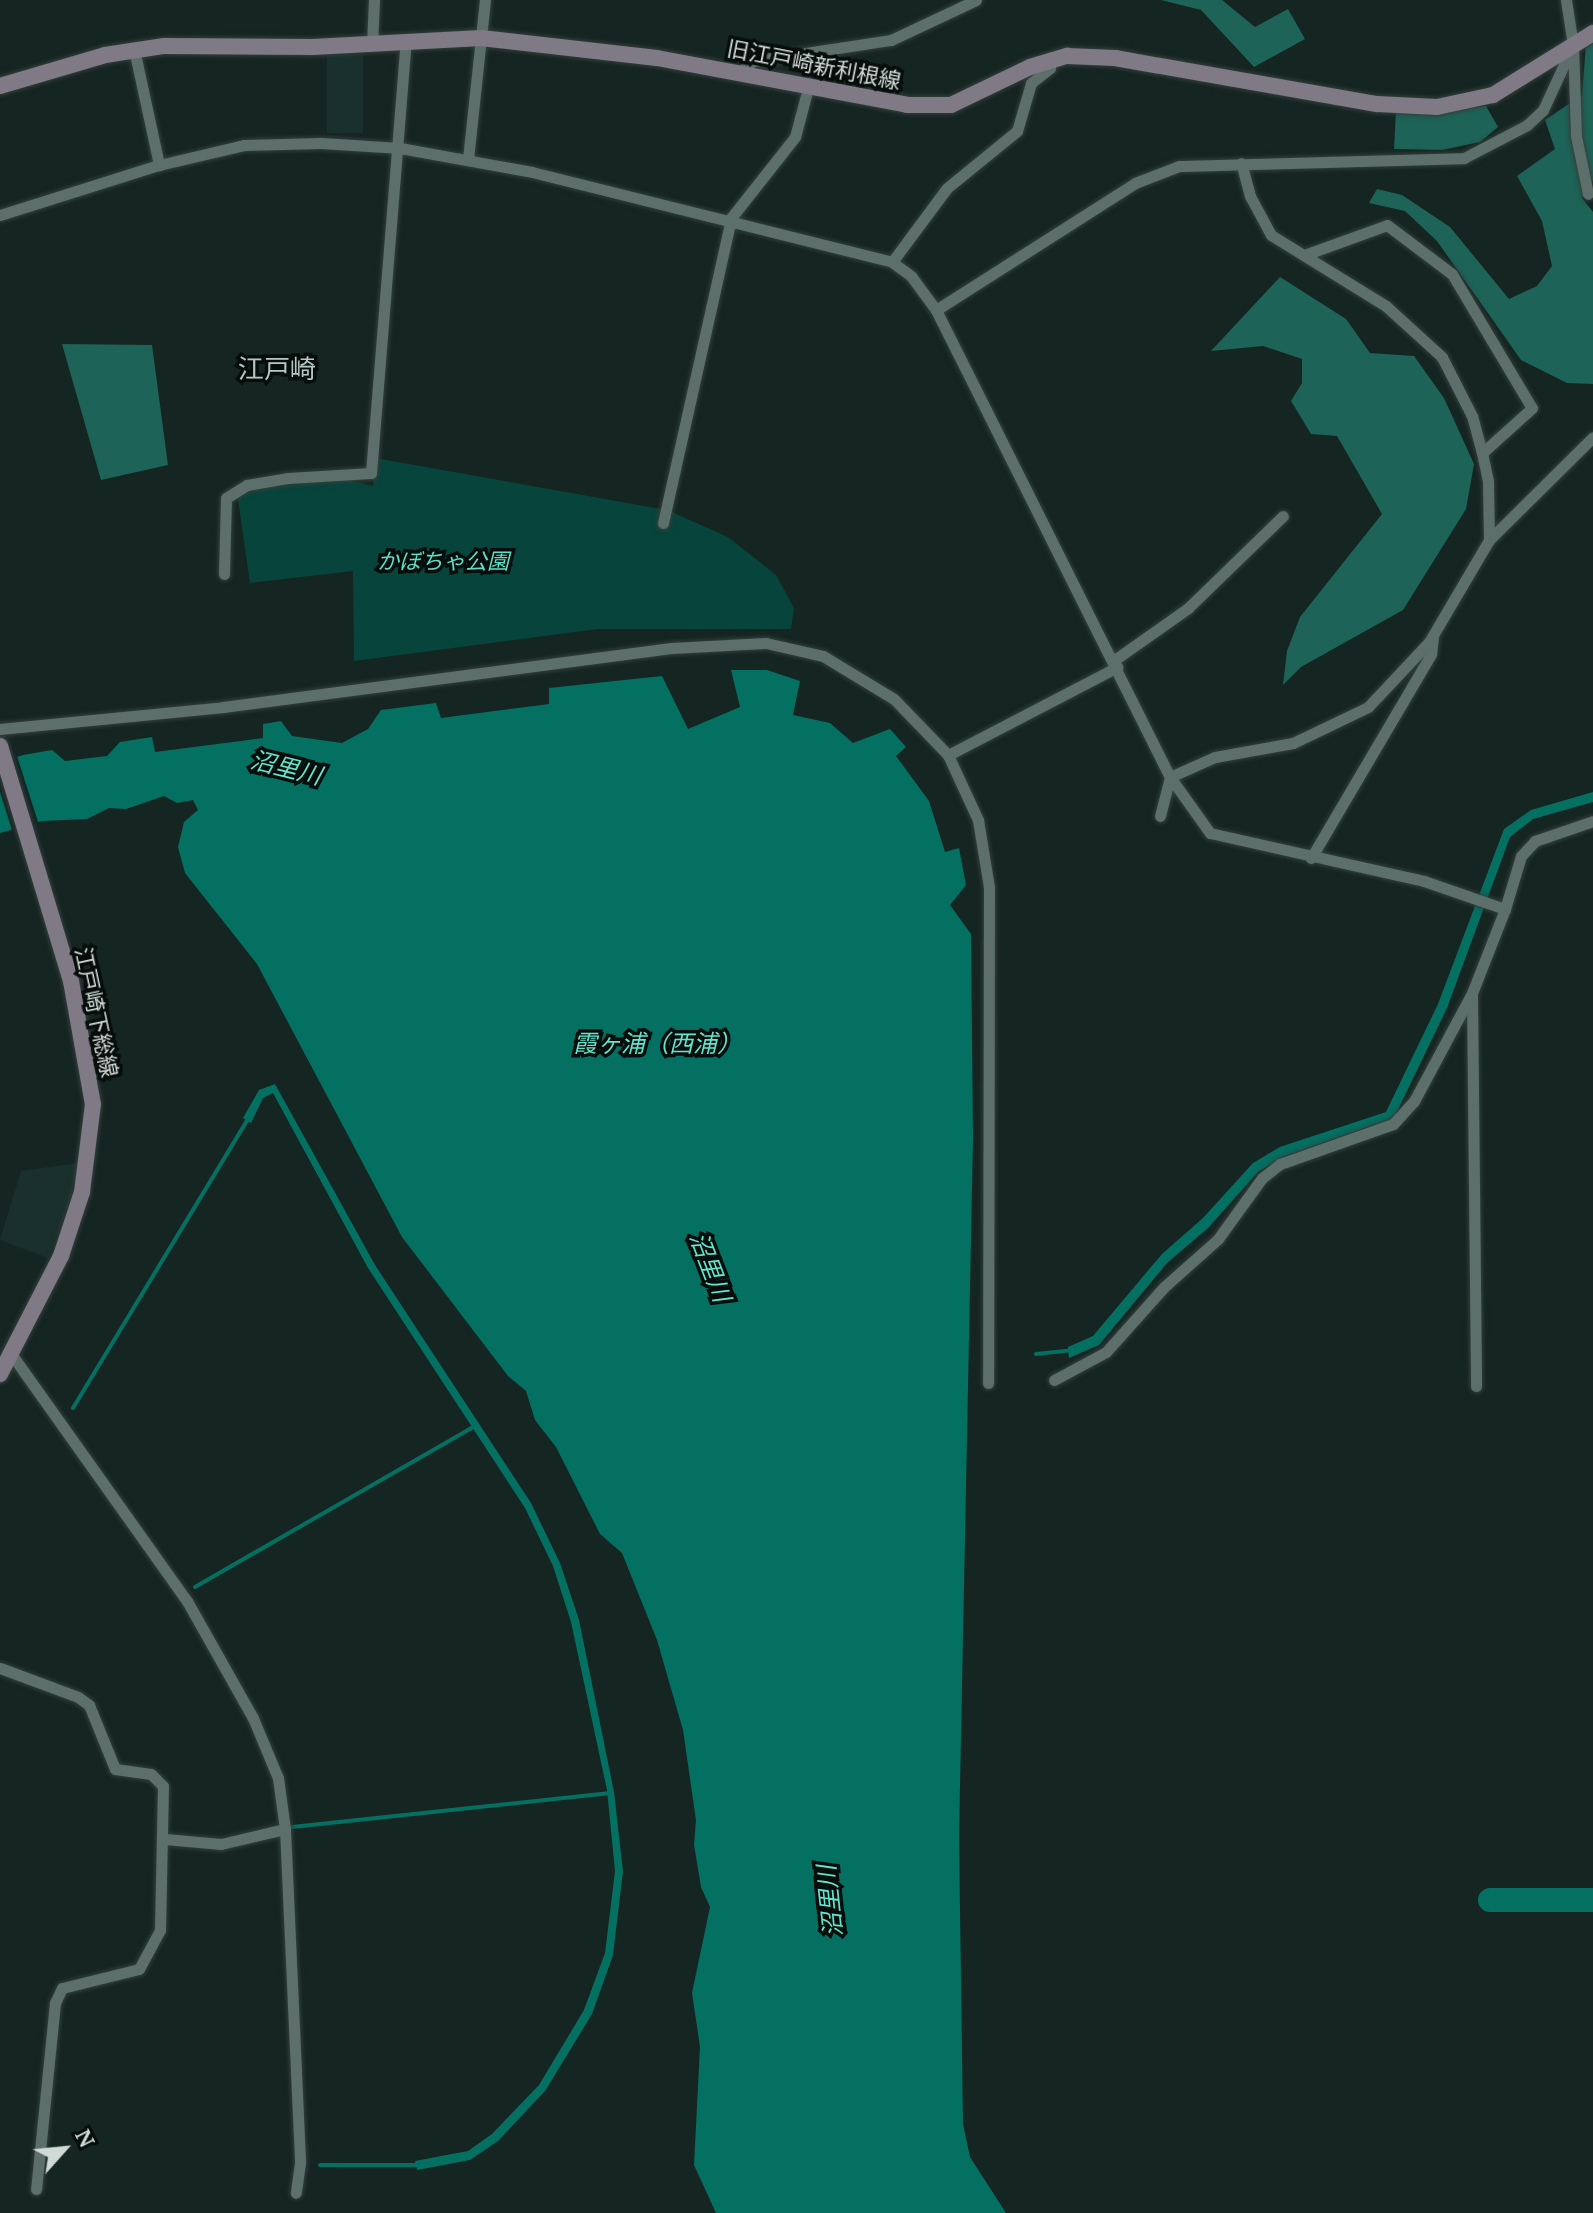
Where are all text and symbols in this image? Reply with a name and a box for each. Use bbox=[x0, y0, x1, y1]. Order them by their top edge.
street label: 旧江戸崎新利根線 bbox=[725, 34, 903, 94]
district label: 江戸崎 bbox=[238, 353, 316, 385]
park label: かぼちゃ公園 bbox=[377, 548, 509, 574]
water label: 沼里川 bbox=[248, 745, 324, 791]
street label: 江戸崎下総線 bbox=[70, 945, 124, 1079]
water label: 霞ヶ浦（西浦） bbox=[573, 1030, 741, 1058]
water label: 沼里川 bbox=[684, 1228, 736, 1306]
water label: 沼里川 bbox=[812, 1864, 848, 1938]
north arrow bbox=[24, 2109, 104, 2189]
text: N bbox=[69, 2124, 103, 2152]

